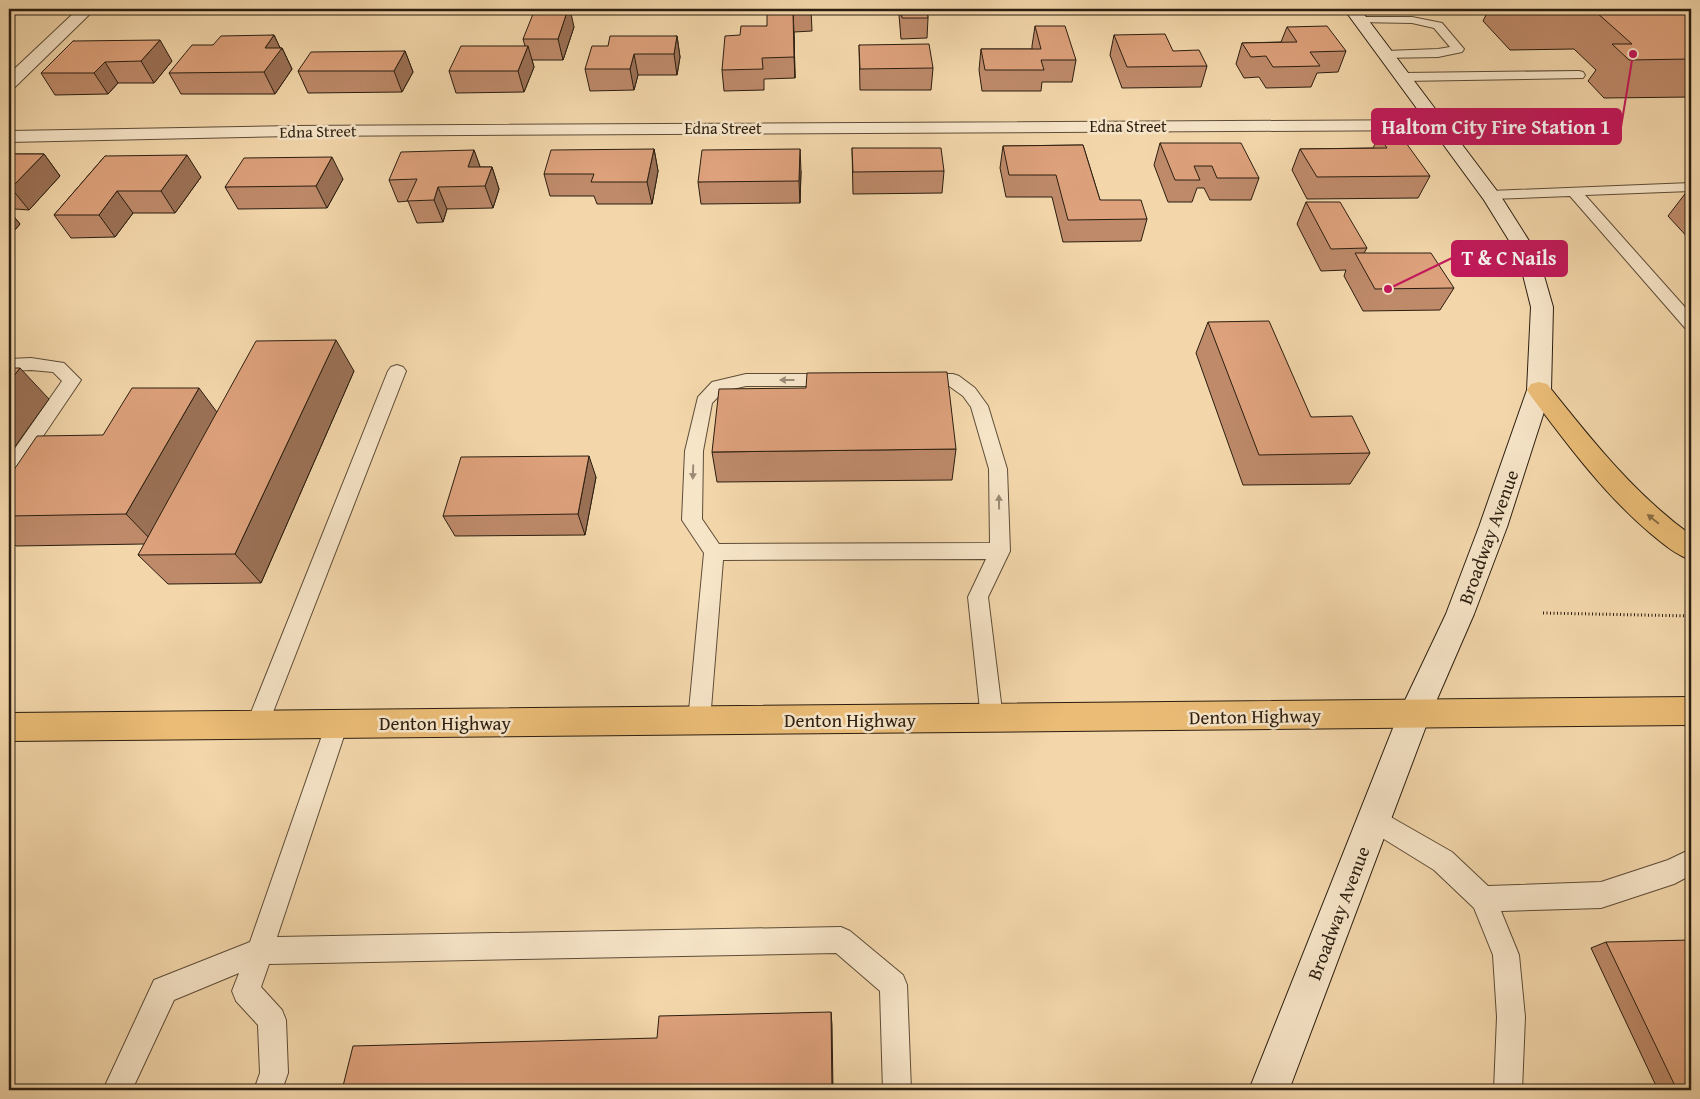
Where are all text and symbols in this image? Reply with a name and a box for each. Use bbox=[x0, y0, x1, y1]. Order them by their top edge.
callout: Haltom City Fire Station 1 bbox=[1372, 109, 1621, 144]
text: Haltom City Fire Station 1 bbox=[1382, 112, 1610, 141]
street label: Edna Street bbox=[1089, 114, 1167, 138]
street label: Edna Street bbox=[684, 116, 762, 140]
street label: Edna Street bbox=[279, 118, 357, 144]
callout: T & C Nails bbox=[1452, 241, 1567, 276]
text: T & C Nails bbox=[1462, 243, 1556, 272]
one-way arrow bbox=[779, 376, 795, 384]
one-way arrow bbox=[689, 465, 697, 481]
street label: Broadway Avenue bbox=[1451, 466, 1525, 608]
one-way arrow bbox=[995, 494, 1003, 510]
one-way arrow bbox=[1647, 514, 1660, 525]
street label: Denton Highway bbox=[1189, 701, 1322, 731]
street label: Denton Highway bbox=[784, 706, 917, 734]
street label: Denton Highway bbox=[379, 709, 512, 737]
street label: Broadway Avenue bbox=[1300, 842, 1376, 984]

